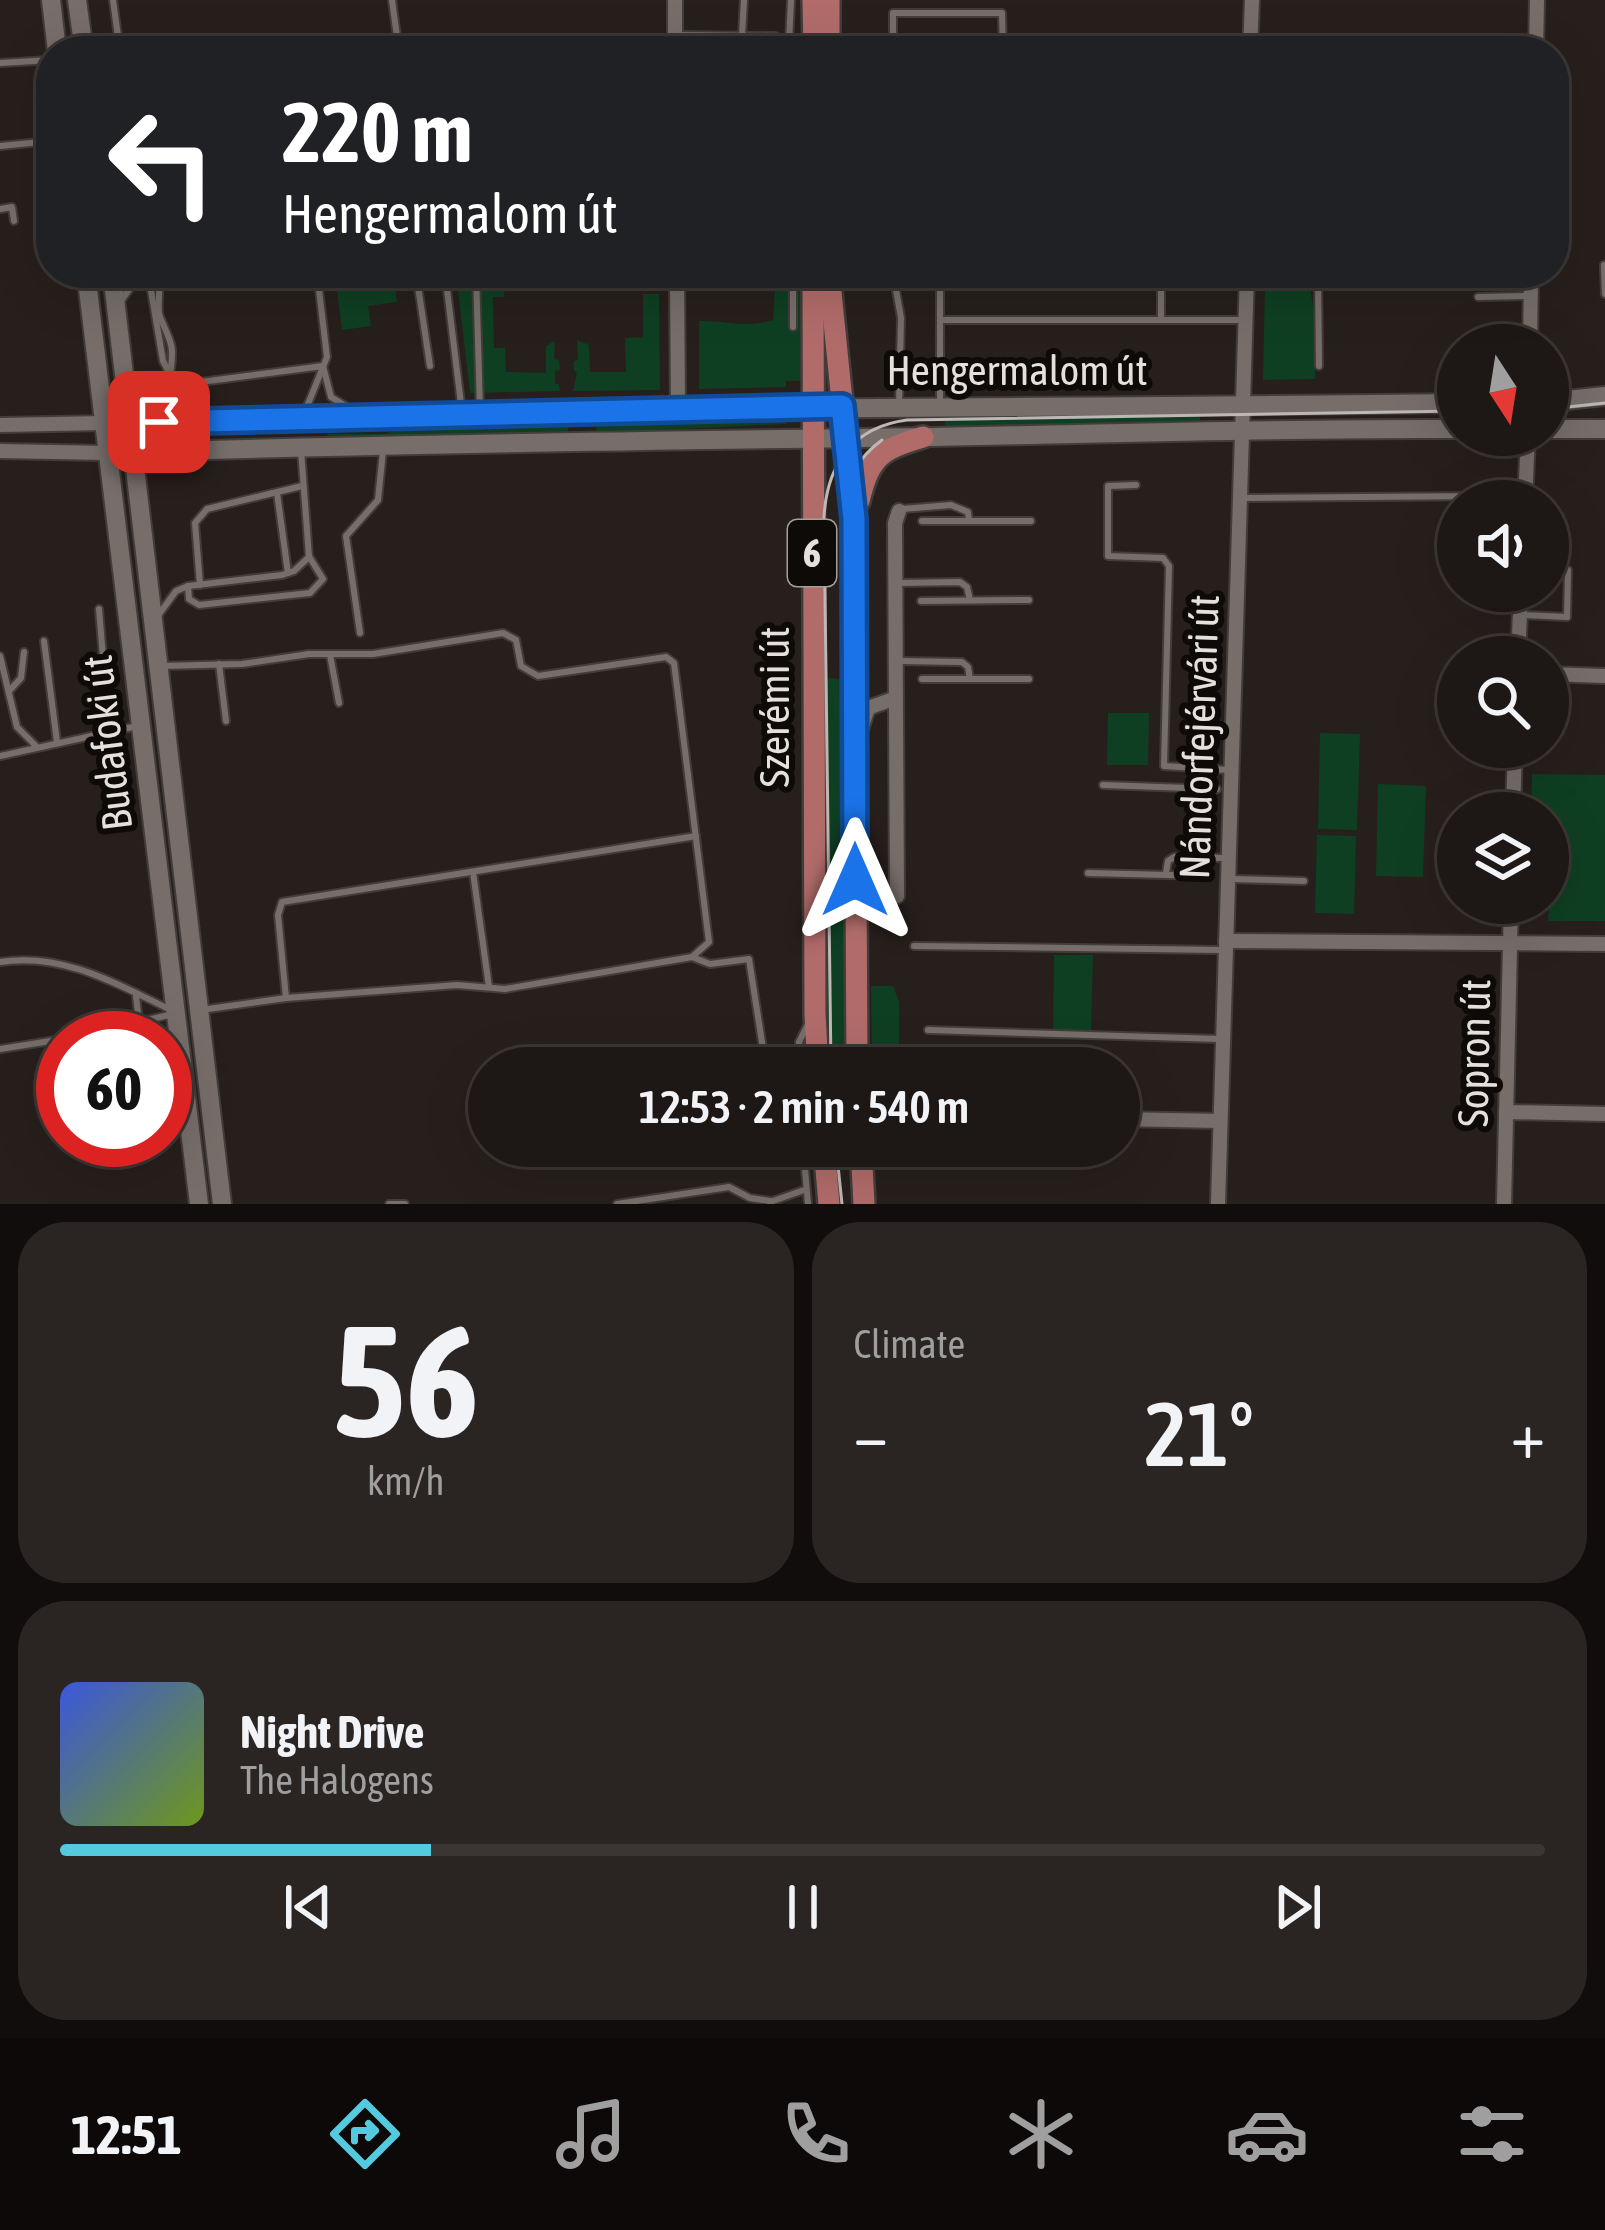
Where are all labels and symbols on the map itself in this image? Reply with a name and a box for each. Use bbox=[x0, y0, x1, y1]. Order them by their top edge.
north arrow bbox=[1437, 324, 1569, 456]
street label: Hengermalom út bbox=[886, 346, 1148, 394]
pin bbox=[108, 371, 210, 473]
road number: 6 bbox=[788, 520, 836, 586]
street label: Nándorfejérvári út bbox=[1170, 594, 1228, 880]
street label: Szerémi út bbox=[750, 627, 798, 787]
street label: Budafoki út bbox=[72, 653, 142, 833]
position arrow bbox=[792, 817, 918, 943]
street label: Sopron út bbox=[1449, 979, 1499, 1127]
speed limit sign: 60 bbox=[36, 1011, 192, 1167]

